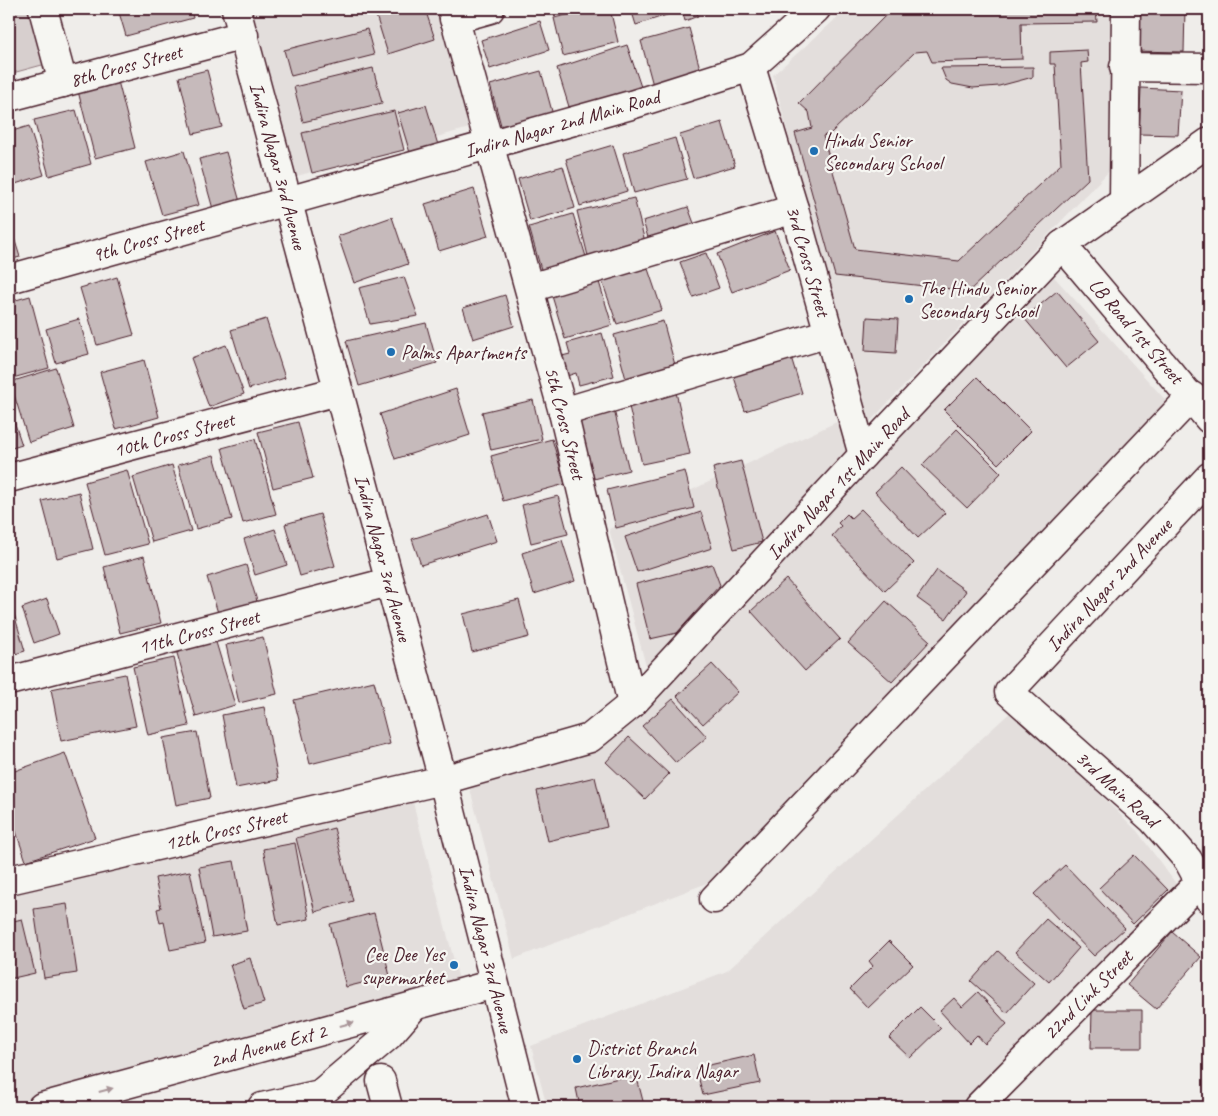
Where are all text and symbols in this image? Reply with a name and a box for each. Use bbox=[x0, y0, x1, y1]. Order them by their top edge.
street label: 8th Cross Street bbox=[67, 38, 187, 93]
street label: Indira Nagar 3rd Avenue bbox=[244, 80, 313, 254]
street label: Indira Nagar 2nd Main Road bbox=[462, 83, 665, 164]
place label: Hindu Senior Secondary School bbox=[824, 128, 945, 176]
marker: Hindu Senior Secondary School bbox=[808, 145, 820, 157]
street label: 3rd Cross Street bbox=[780, 203, 836, 322]
street label: 9th Cross Street bbox=[89, 211, 209, 268]
street label: LB Road 1st Street bbox=[1083, 273, 1190, 391]
place label: The Hindu Senior Secondary School bbox=[919, 276, 1040, 324]
marker: The Hindu Senior Secondary School bbox=[903, 293, 915, 305]
place label: Palms Apartments bbox=[401, 340, 528, 365]
marker: Palms Apartments bbox=[385, 346, 397, 358]
street label: 5th Cross Street bbox=[539, 364, 592, 484]
street label: Indira Nagar 1st Main Road bbox=[761, 401, 917, 565]
street label: 10th Cross Street bbox=[111, 406, 239, 463]
street label: Indira Nagar 3rd Avenue bbox=[349, 472, 418, 646]
street label: Indira Nagar 2nd Avenue bbox=[1041, 512, 1178, 657]
street label: 11th Cross Street bbox=[136, 603, 264, 660]
street label: 3rd Main Road bbox=[1070, 745, 1166, 835]
street label: 12th Cross Street bbox=[163, 803, 291, 856]
street label: Indira Nagar 3rd Avenue bbox=[453, 863, 519, 1037]
place label: Cee Dee Yes supermarket bbox=[362, 942, 446, 990]
street label: 22nd Link Street bbox=[1038, 943, 1140, 1045]
marker: Cee Dee Yes supermarket bbox=[448, 959, 460, 971]
street label: 2nd Avenue Ext 2 bbox=[207, 1018, 331, 1074]
one-way arrow bbox=[339, 1020, 355, 1028]
place label: District Branch Library, Indira Nagar bbox=[587, 1036, 740, 1084]
marker: District Branch Library, Indira Nagar bbox=[571, 1053, 583, 1065]
one-way arrow bbox=[98, 1086, 113, 1094]

